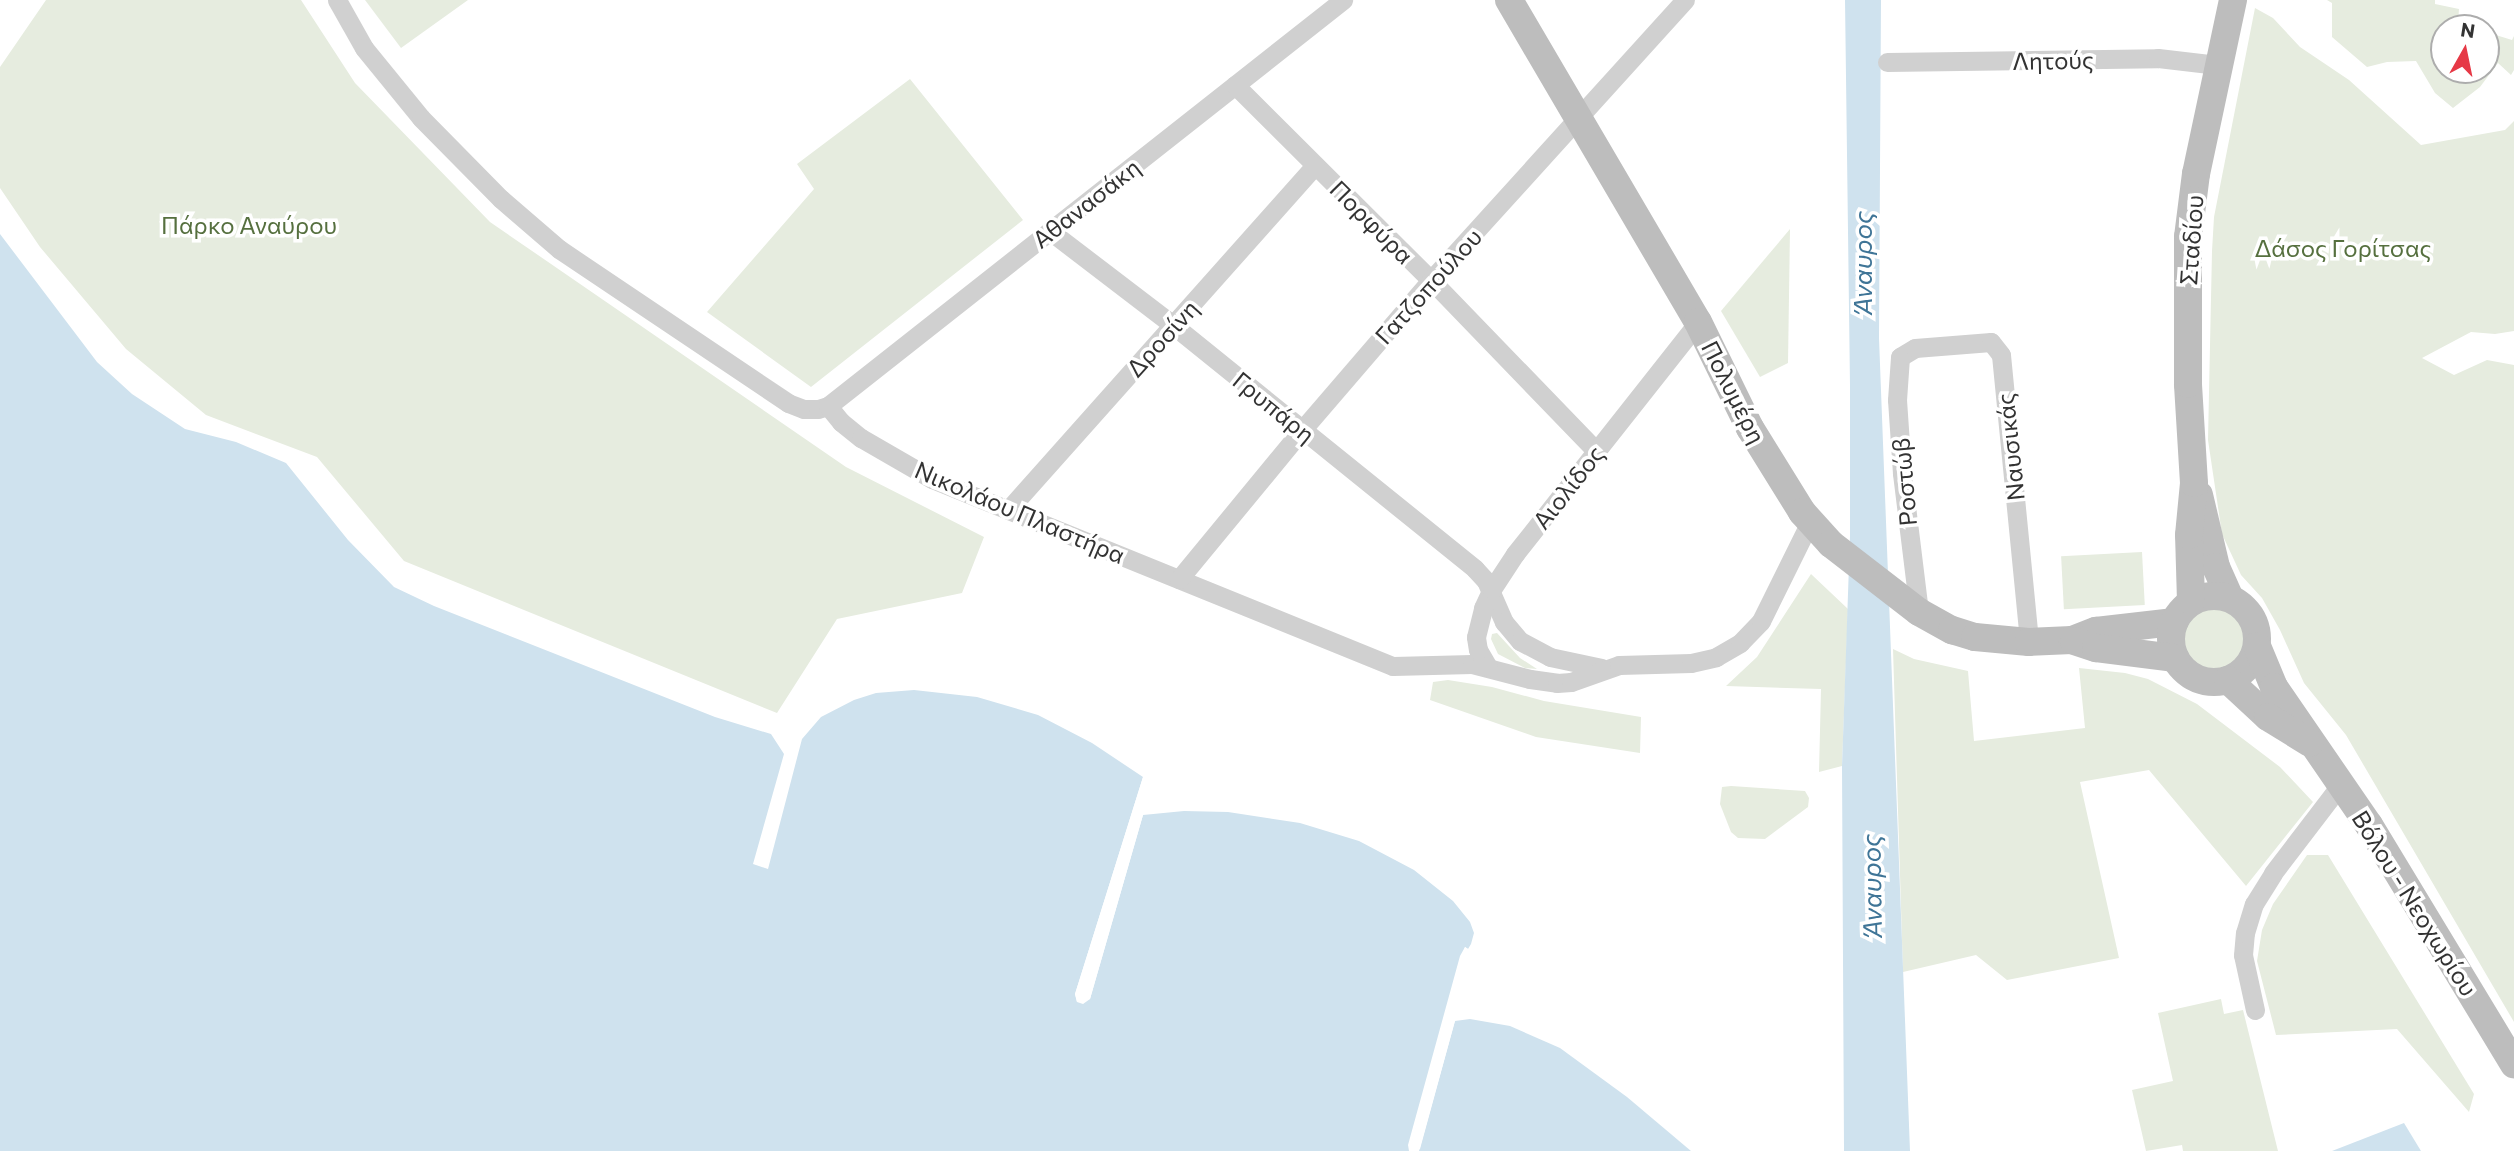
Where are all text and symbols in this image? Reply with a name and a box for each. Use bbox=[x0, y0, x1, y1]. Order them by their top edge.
north arrow bbox=[2430, 14, 2500, 84]
text: N bbox=[2459, 17, 2477, 42]
street label: Λητούς bbox=[2012, 45, 2094, 75]
street label: Αθανασάκη bbox=[1027, 152, 1145, 254]
street label: Πορφύρα bbox=[1324, 174, 1420, 270]
street label: Σταδίου bbox=[2173, 194, 2209, 286]
park label: Πάρκο Αναύρου bbox=[161, 211, 337, 239]
water label: Άναυρος bbox=[1846, 211, 1878, 315]
street label: Γατζοπούλου bbox=[1369, 222, 1487, 350]
park label: Δάσος Γορίτσας bbox=[2255, 234, 2431, 262]
street label: Δροσίνη bbox=[1120, 294, 1204, 382]
street label: Πολυμέρη bbox=[1696, 336, 1772, 448]
street label: Γρυπάρη bbox=[1227, 365, 1321, 449]
street label: Ναυσικάς bbox=[1990, 392, 2030, 502]
street label: Ροστώβ bbox=[1886, 437, 1922, 527]
street label: Αιολίδος bbox=[1526, 440, 1610, 534]
street label: Νικολάου Πλαστήρα bbox=[911, 455, 1129, 569]
street label: Βόλου - Νεοχωρίου bbox=[2346, 805, 2484, 1001]
water label: Άναυρος bbox=[1854, 834, 1888, 938]

